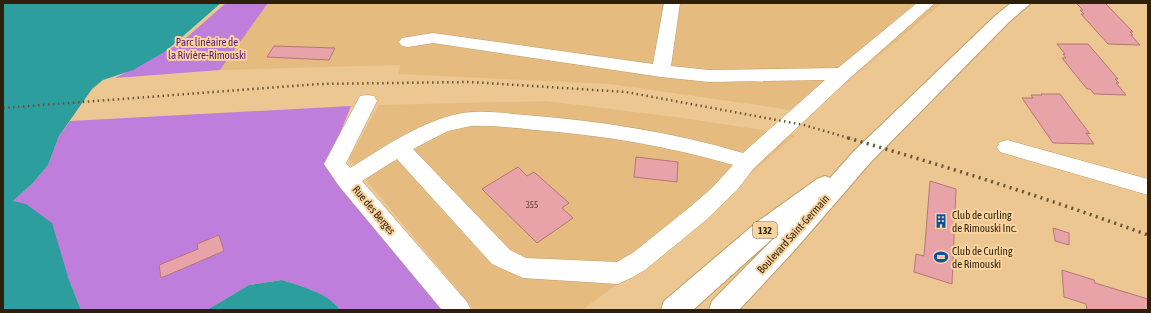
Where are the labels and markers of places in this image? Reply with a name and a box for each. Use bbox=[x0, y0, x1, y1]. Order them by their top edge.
place label: Club de curling de Rimouski Inc. bbox=[952, 209, 1017, 234]
building icon: Club de curling de Rimouski Inc. bbox=[933, 213, 949, 229]
place label: Club de Curling de Rimouski bbox=[952, 245, 1013, 270]
sports icon: Club de Curling de Rimouski bbox=[933, 249, 949, 265]

